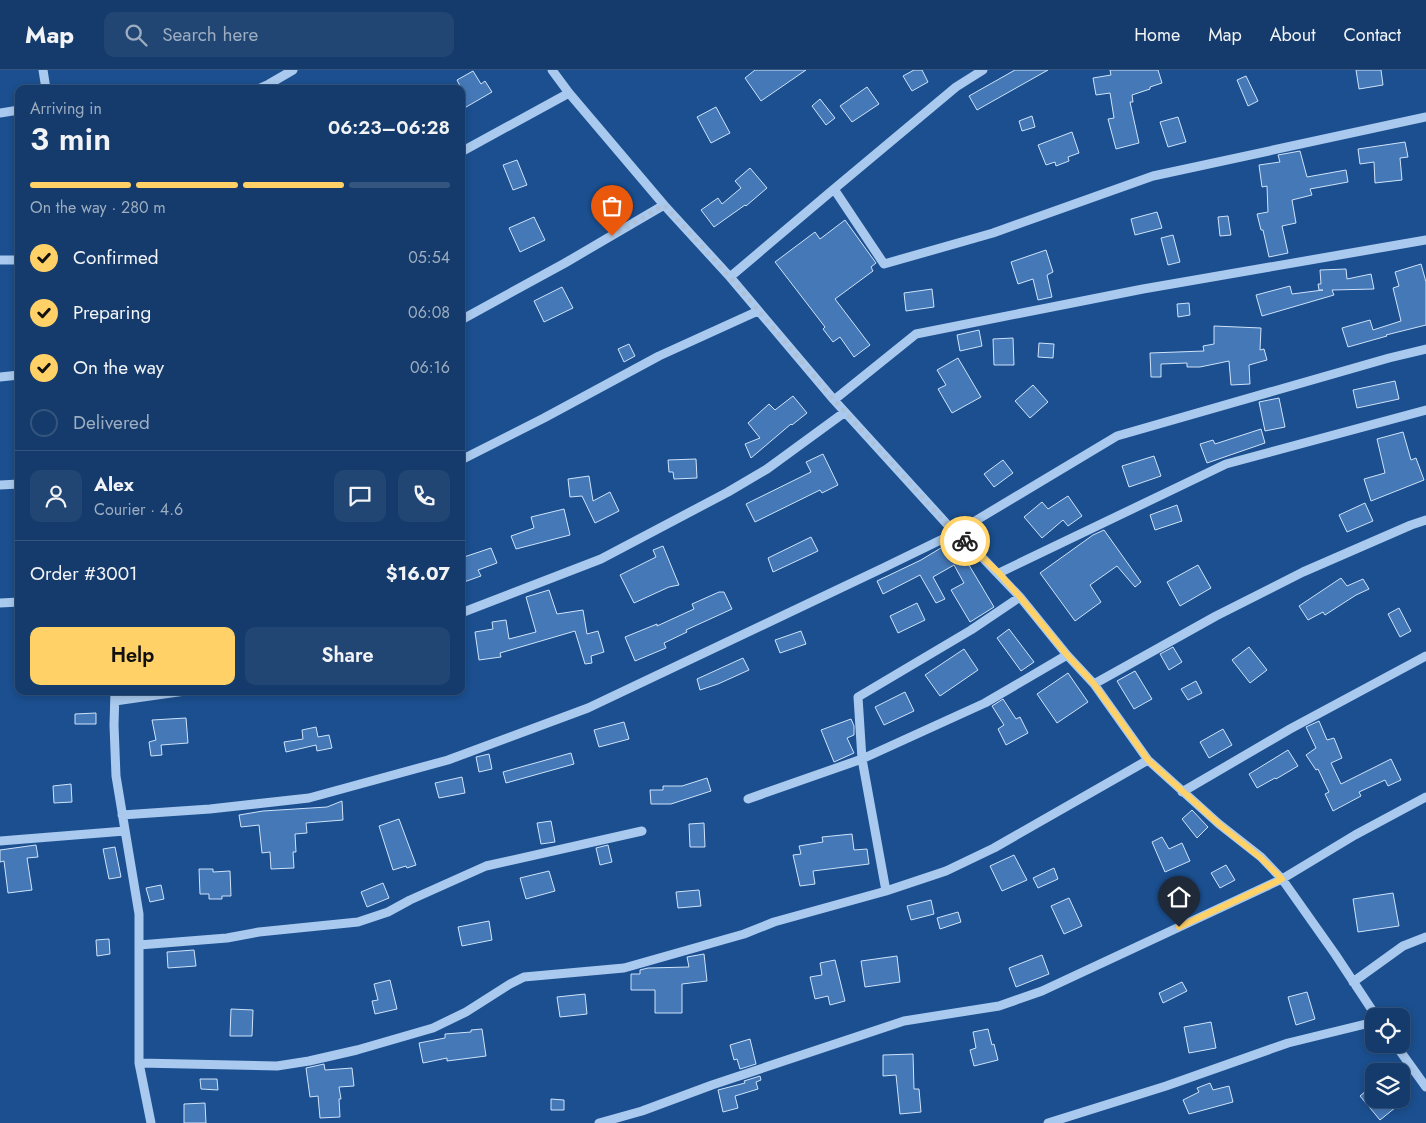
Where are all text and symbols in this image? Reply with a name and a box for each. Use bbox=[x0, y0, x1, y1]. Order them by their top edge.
search box bbox=[104, 12, 454, 57]
text: Map bbox=[25, 17, 74, 52]
icon: search bbox=[122, 21, 150, 49]
text: Search here bbox=[162, 21, 258, 48]
text: Home bbox=[1134, 22, 1180, 48]
text: Map bbox=[1208, 22, 1242, 48]
text: About bbox=[1270, 22, 1315, 48]
text: Contact bbox=[1343, 22, 1401, 48]
text: Arriving in bbox=[30, 97, 102, 120]
text: 06:23–06:28 bbox=[328, 114, 450, 141]
text: 3 min bbox=[30, 116, 111, 162]
pin bbox=[591, 185, 633, 236]
icon: bag bbox=[598, 192, 626, 220]
text: On the way · 280 m bbox=[30, 196, 166, 219]
icon: check bbox=[30, 244, 58, 272]
text: Confirmed bbox=[73, 244, 159, 271]
text: 05:54 bbox=[408, 246, 450, 269]
icon: check bbox=[30, 299, 58, 327]
text: Preparing bbox=[73, 299, 151, 326]
text: 06:08 bbox=[408, 301, 450, 324]
icon: check bbox=[30, 354, 58, 382]
text: On the way bbox=[73, 354, 164, 381]
text: 06:16 bbox=[410, 356, 450, 379]
text: Delivered bbox=[73, 409, 150, 436]
button: person bbox=[30, 470, 82, 522]
button: chat bbox=[334, 470, 386, 522]
button: phone bbox=[398, 470, 450, 522]
text: Alex bbox=[94, 471, 134, 498]
text: Courier · 4.6 bbox=[94, 498, 183, 521]
courier bbox=[940, 516, 990, 566]
icon: bike bbox=[951, 527, 979, 555]
text: Order #3001 bbox=[30, 560, 138, 587]
text: $16.07 bbox=[386, 560, 450, 587]
button: Help bbox=[30, 627, 235, 685]
button: Share bbox=[245, 627, 450, 685]
pin bbox=[1158, 876, 1200, 927]
icon: home bbox=[1165, 883, 1193, 911]
map controls bbox=[1365, 1008, 1410, 1108]
button: locate bbox=[1365, 1008, 1410, 1053]
button: layers bbox=[1365, 1063, 1410, 1108]

